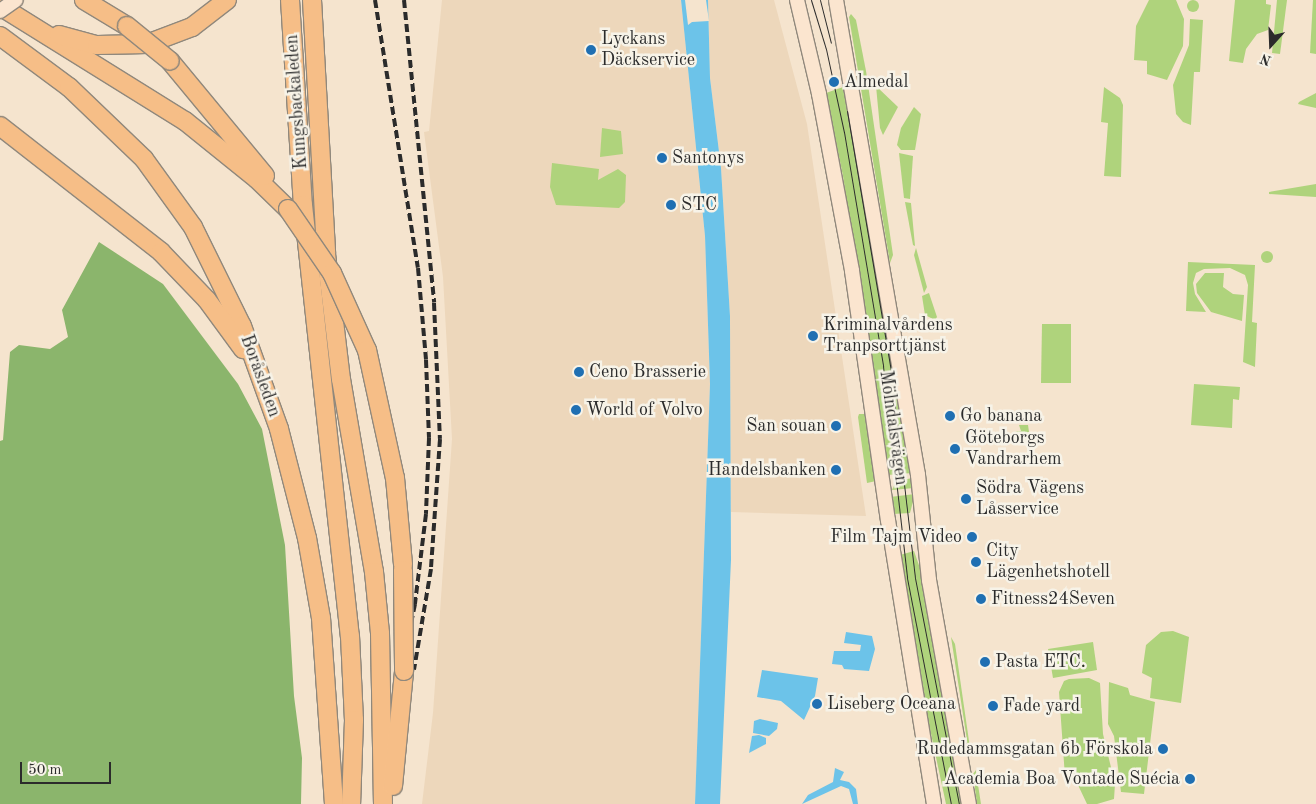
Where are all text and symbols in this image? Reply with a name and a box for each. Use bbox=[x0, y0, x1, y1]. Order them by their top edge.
north arrow bbox=[1246, 20, 1296, 70]
place label: Lyckans Däckservice bbox=[601, 29, 695, 72]
street label: Kungsbackaleden bbox=[282, 34, 312, 170]
marker: Lyckans Däckservice bbox=[585, 44, 597, 56]
text: N bbox=[1258, 51, 1273, 68]
place label: Almedal bbox=[844, 71, 908, 93]
marker: Almedal bbox=[828, 76, 840, 88]
place label: Santonys bbox=[672, 147, 744, 169]
marker: Santonys bbox=[656, 152, 668, 164]
place label: STC bbox=[681, 194, 717, 216]
marker: STC bbox=[665, 199, 677, 211]
place label: Kriminalvårdens Tranpsorttjänst bbox=[823, 315, 952, 358]
marker: Kriminalvårdens Tranpsorttjänst bbox=[807, 330, 819, 342]
street label: Boråsleden bbox=[235, 332, 285, 420]
place label: Ceno Brasserie bbox=[589, 361, 706, 383]
marker: Ceno Brasserie bbox=[573, 366, 585, 378]
street label: Mölndalsvägen bbox=[874, 369, 912, 487]
place label: World of Volvo bbox=[586, 399, 703, 421]
marker: World of Volvo bbox=[570, 404, 582, 416]
place label: Go banana bbox=[960, 405, 1042, 427]
marker: Go banana bbox=[944, 410, 956, 422]
place label: San souan bbox=[746, 415, 826, 437]
marker: San souan bbox=[830, 420, 842, 432]
place label: Göteborgs Vandrarhem bbox=[965, 428, 1061, 470]
marker: Göteborgs Vandrarhem bbox=[949, 443, 961, 455]
place label: Handelsbanken bbox=[708, 459, 826, 481]
marker: Handelsbanken bbox=[830, 464, 842, 476]
place label: Södra Vägens Låsservice bbox=[976, 478, 1084, 520]
marker: Södra Vägens Låsservice bbox=[960, 493, 972, 505]
place label: Film Tajm Video bbox=[830, 526, 962, 548]
marker: Film Tajm Video bbox=[966, 531, 978, 543]
place label: City Lägenhetshotell bbox=[986, 541, 1110, 584]
marker: City Lägenhetshotell bbox=[970, 556, 982, 568]
place label: Fitness24Seven bbox=[991, 588, 1115, 610]
marker: Fitness24Seven bbox=[975, 593, 987, 605]
place label: Pasta ETC. bbox=[995, 651, 1086, 673]
marker: Pasta ETC. bbox=[979, 656, 991, 668]
place label: Liseberg Oceana bbox=[827, 693, 956, 715]
place label: Fade yard bbox=[1003, 695, 1080, 717]
marker: Liseberg Oceana bbox=[811, 698, 823, 710]
marker: Fade yard bbox=[987, 700, 999, 712]
place label: Rudedammsgatan 6b Förskola bbox=[917, 738, 1153, 760]
marker: Rudedammsgatan 6b Förskola bbox=[1157, 743, 1169, 755]
scale bar bbox=[22, 752, 114, 784]
text: 50 m bbox=[28, 763, 62, 778]
place label: Academia Boa Vontade Suécia bbox=[944, 768, 1180, 790]
marker: Academia Boa Vontade Suécia bbox=[1184, 773, 1196, 785]

